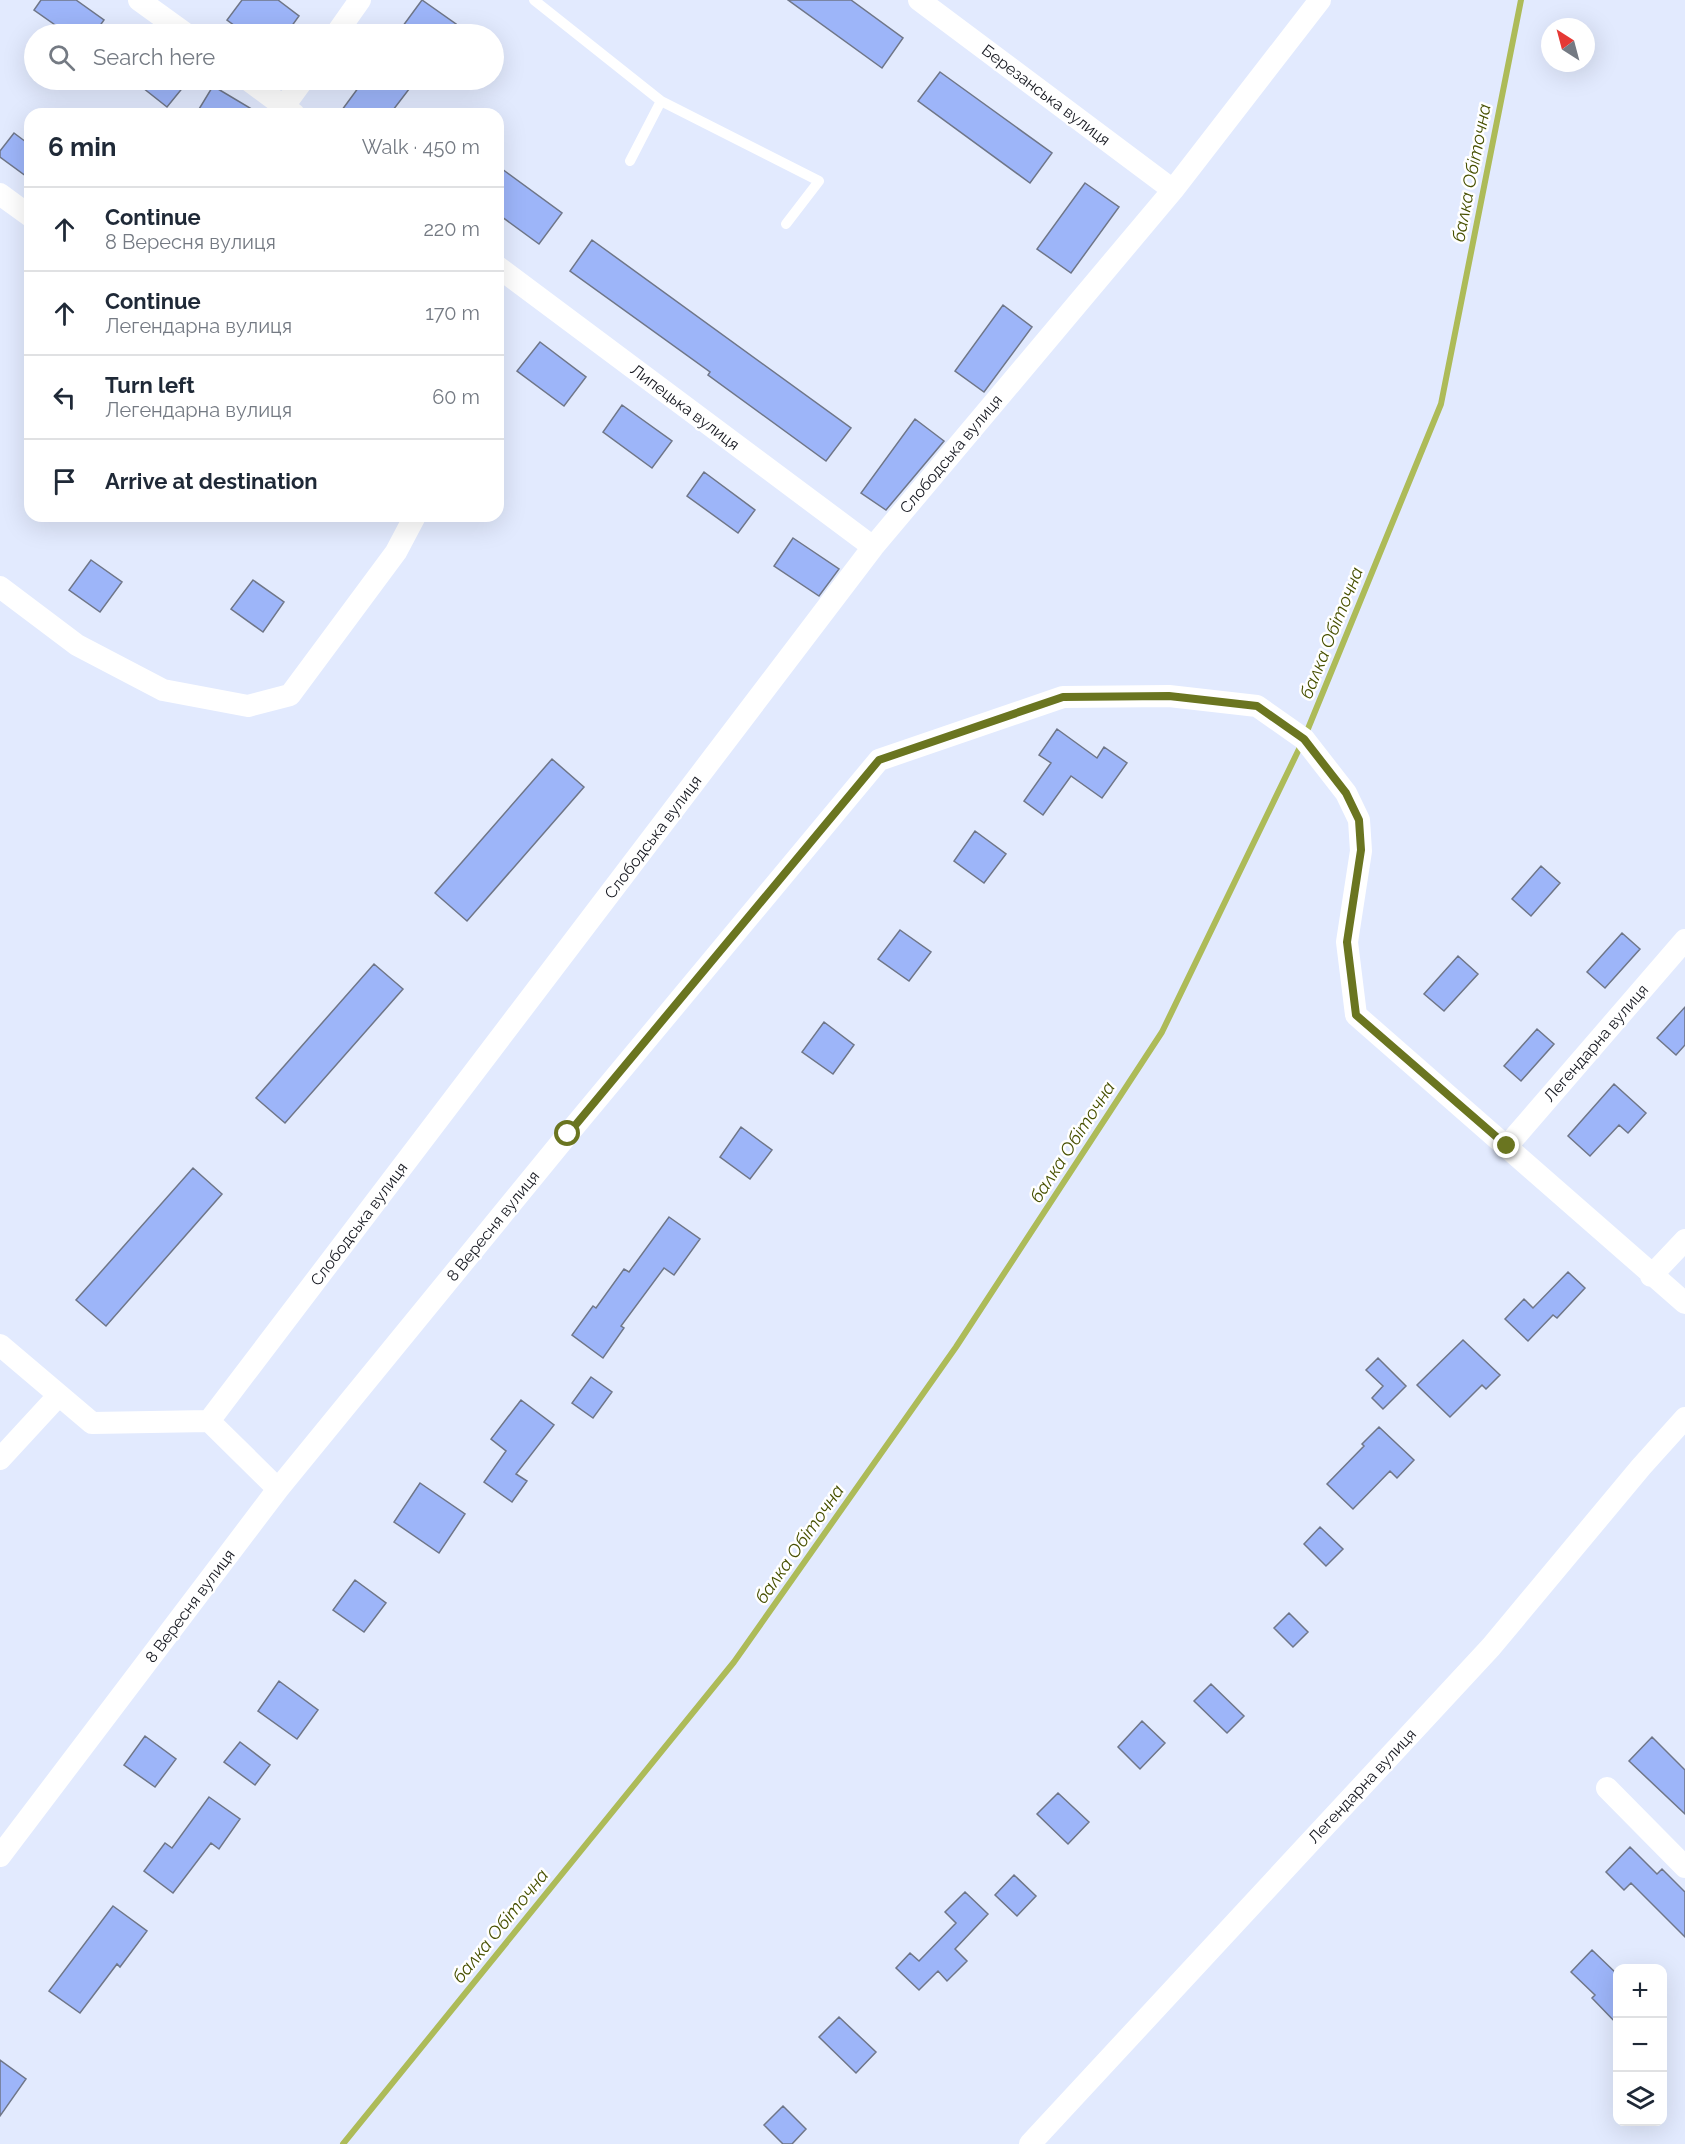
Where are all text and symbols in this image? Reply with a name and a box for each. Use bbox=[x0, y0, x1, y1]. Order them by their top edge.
north arrow bbox=[1541, 18, 1595, 72]
search box bbox=[24, 24, 504, 90]
icon: search bbox=[45, 41, 78, 74]
street label: Березанська вулиця bbox=[978, 41, 1114, 149]
text: Search here bbox=[93, 44, 215, 70]
water label: балка Обіточна bbox=[1447, 102, 1495, 244]
text: 6 min bbox=[48, 132, 117, 162]
text: Walk · 450 m bbox=[362, 135, 480, 159]
text: Continue bbox=[105, 204, 201, 230]
icon: ahead bbox=[48, 213, 81, 246]
text: 220 m bbox=[423, 217, 480, 241]
text: 8 Вересня вулиця bbox=[105, 230, 276, 254]
text: Continue bbox=[105, 288, 201, 314]
icon: ahead bbox=[48, 297, 81, 330]
text: 170 m bbox=[425, 301, 480, 325]
text: Легендарна вулиця bbox=[105, 314, 292, 338]
street label: Липецька вулиця bbox=[627, 360, 743, 454]
text: Turn left bbox=[105, 372, 195, 398]
icon: left bbox=[48, 381, 81, 414]
text: 60 m bbox=[432, 385, 480, 409]
street label: Слободська вулиця bbox=[896, 391, 1006, 517]
text: Легендарна вулиця bbox=[105, 398, 292, 422]
icon: arrive bbox=[48, 465, 81, 498]
text: Arrive at destination bbox=[105, 468, 318, 494]
water label: балка Обіточна bbox=[1295, 564, 1367, 702]
street label: Слободська вулиця bbox=[601, 772, 705, 902]
street label: Легендарна вулиця bbox=[1540, 980, 1652, 1106]
water label: балка Обіточна bbox=[1025, 1077, 1119, 1207]
route start bbox=[554, 1120, 580, 1146]
route end bbox=[1493, 1132, 1519, 1158]
street label: Слободська вулиця bbox=[307, 1159, 411, 1289]
street label: 8 Вересня вулиця bbox=[443, 1167, 543, 1285]
water label: балка Обіточна bbox=[750, 1480, 848, 1608]
street label: 8 Вересня вулиця bbox=[141, 1546, 239, 1666]
street label: Легендарна вулиця bbox=[1304, 1725, 1420, 1847]
water label: балка Обіточна bbox=[448, 1865, 553, 1987]
map controls bbox=[1613, 1964, 1667, 2126]
button: + bbox=[1613, 1964, 1667, 2018]
button: − bbox=[1613, 2018, 1667, 2072]
button: layers bbox=[1613, 2072, 1667, 2126]

